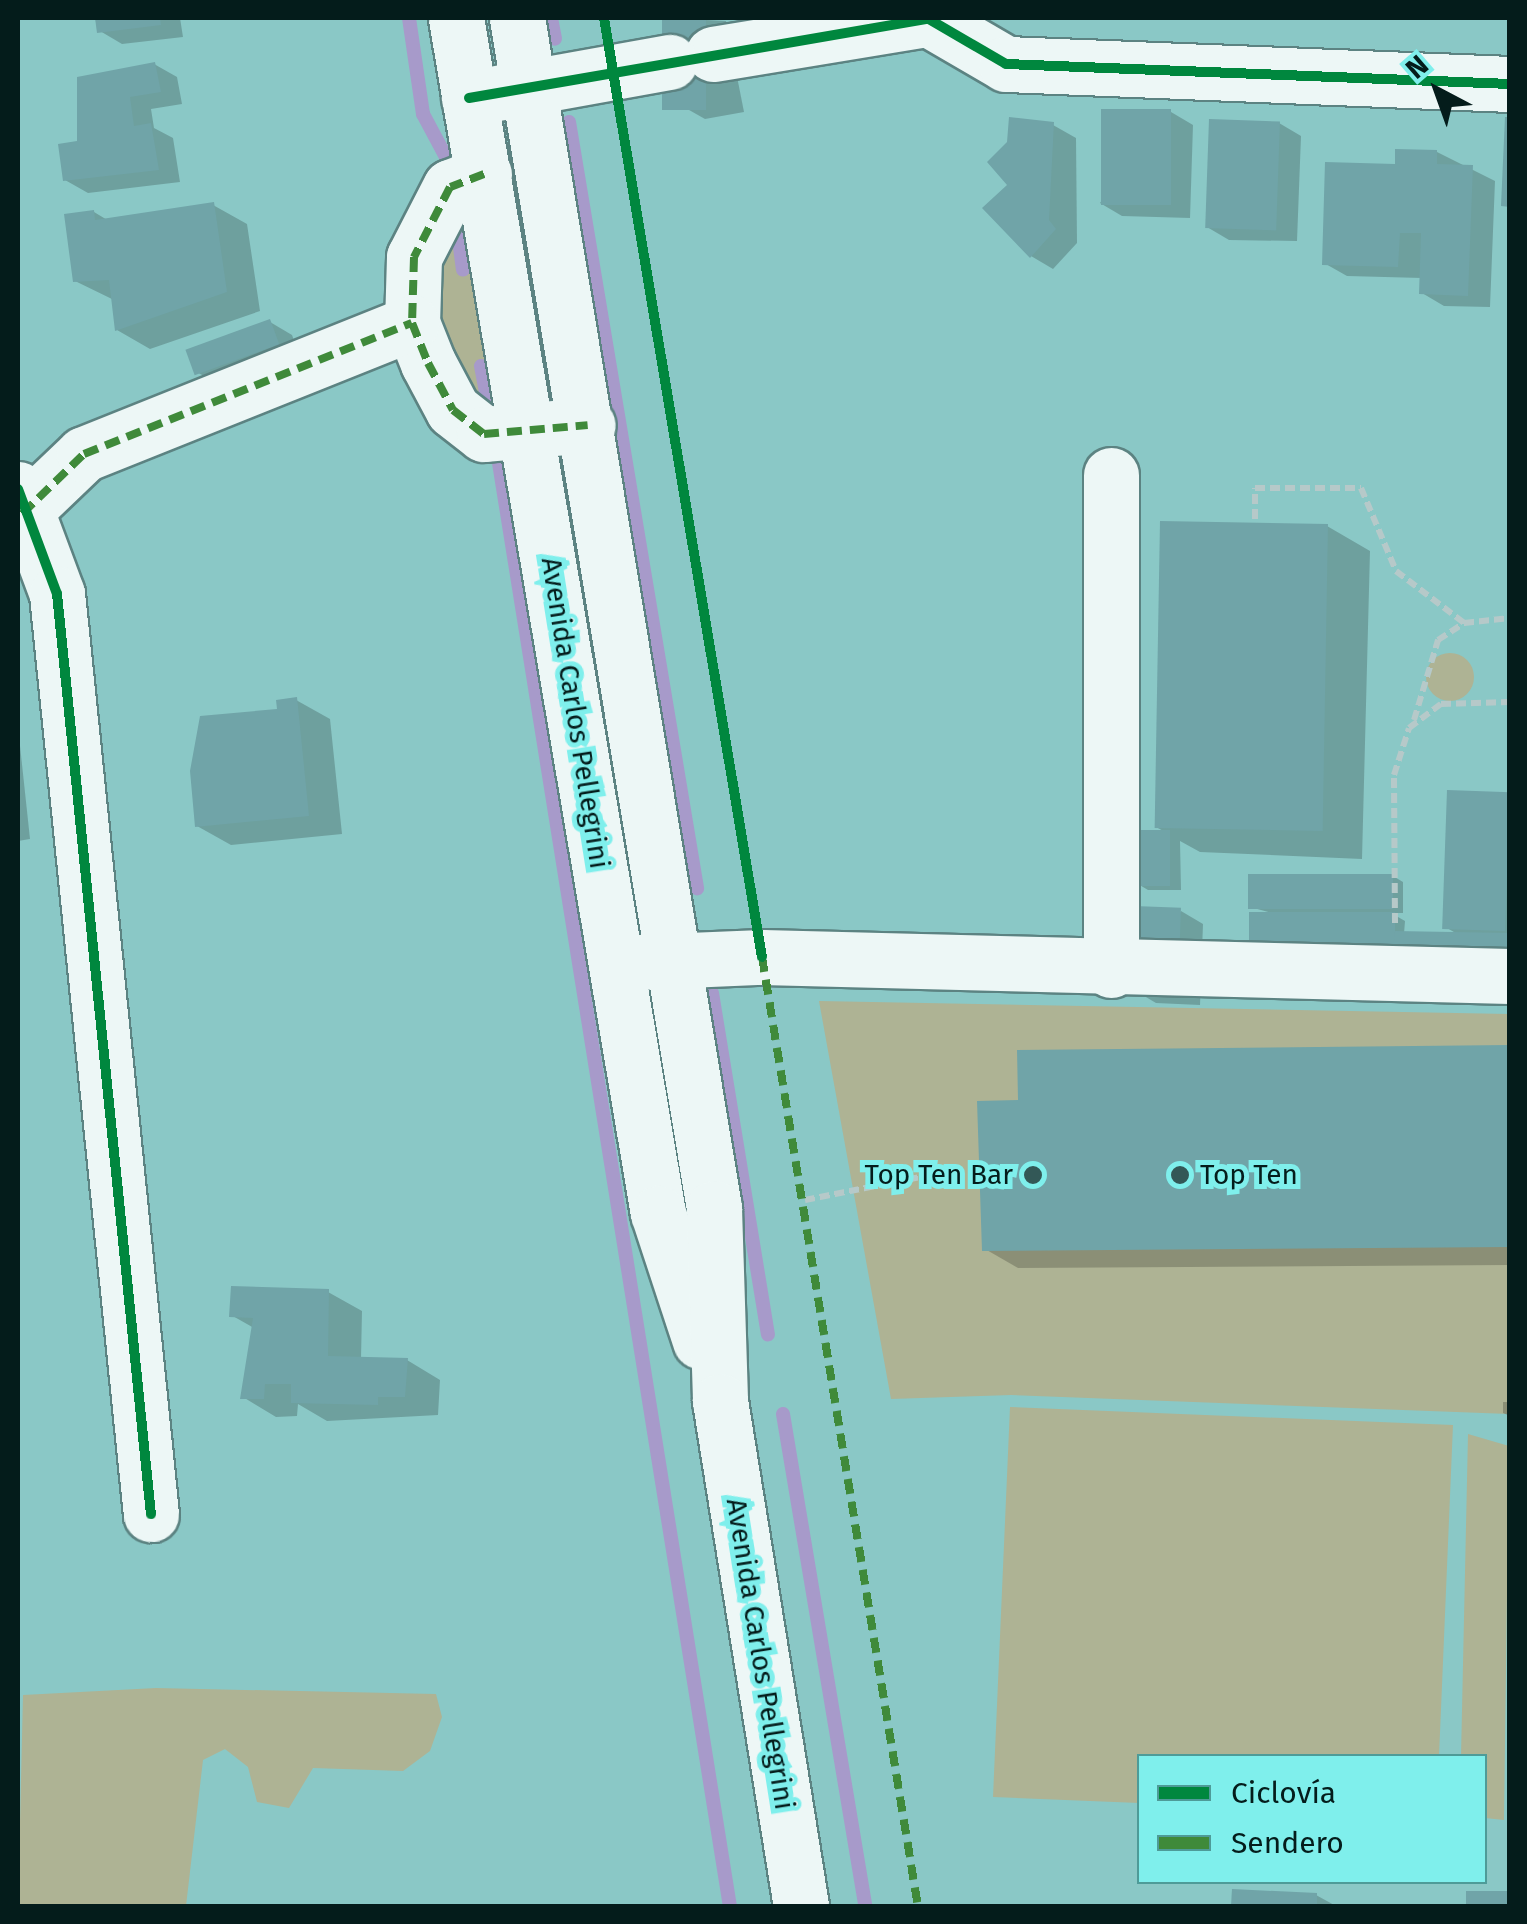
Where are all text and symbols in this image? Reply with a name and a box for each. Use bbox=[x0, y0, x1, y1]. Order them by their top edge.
north arrow bbox=[1387, 40, 1487, 140]
text: N bbox=[1399, 48, 1435, 86]
street label: Avenida Carlos Pellegrini bbox=[534, 555, 616, 871]
place label: Top Ten Bar bbox=[865, 1158, 1013, 1192]
place label: Top Ten bbox=[1200, 1158, 1298, 1192]
marker: Top Ten Bar bbox=[1022, 1164, 1044, 1186]
marker: Top Ten bbox=[1169, 1164, 1191, 1186]
street label: Avenida Carlos Pellegrini bbox=[719, 1496, 801, 1812]
legend bbox=[1137, 1754, 1487, 1884]
text: Ciclovía bbox=[1231, 1775, 1336, 1811]
text: Sendero bbox=[1231, 1825, 1344, 1861]

